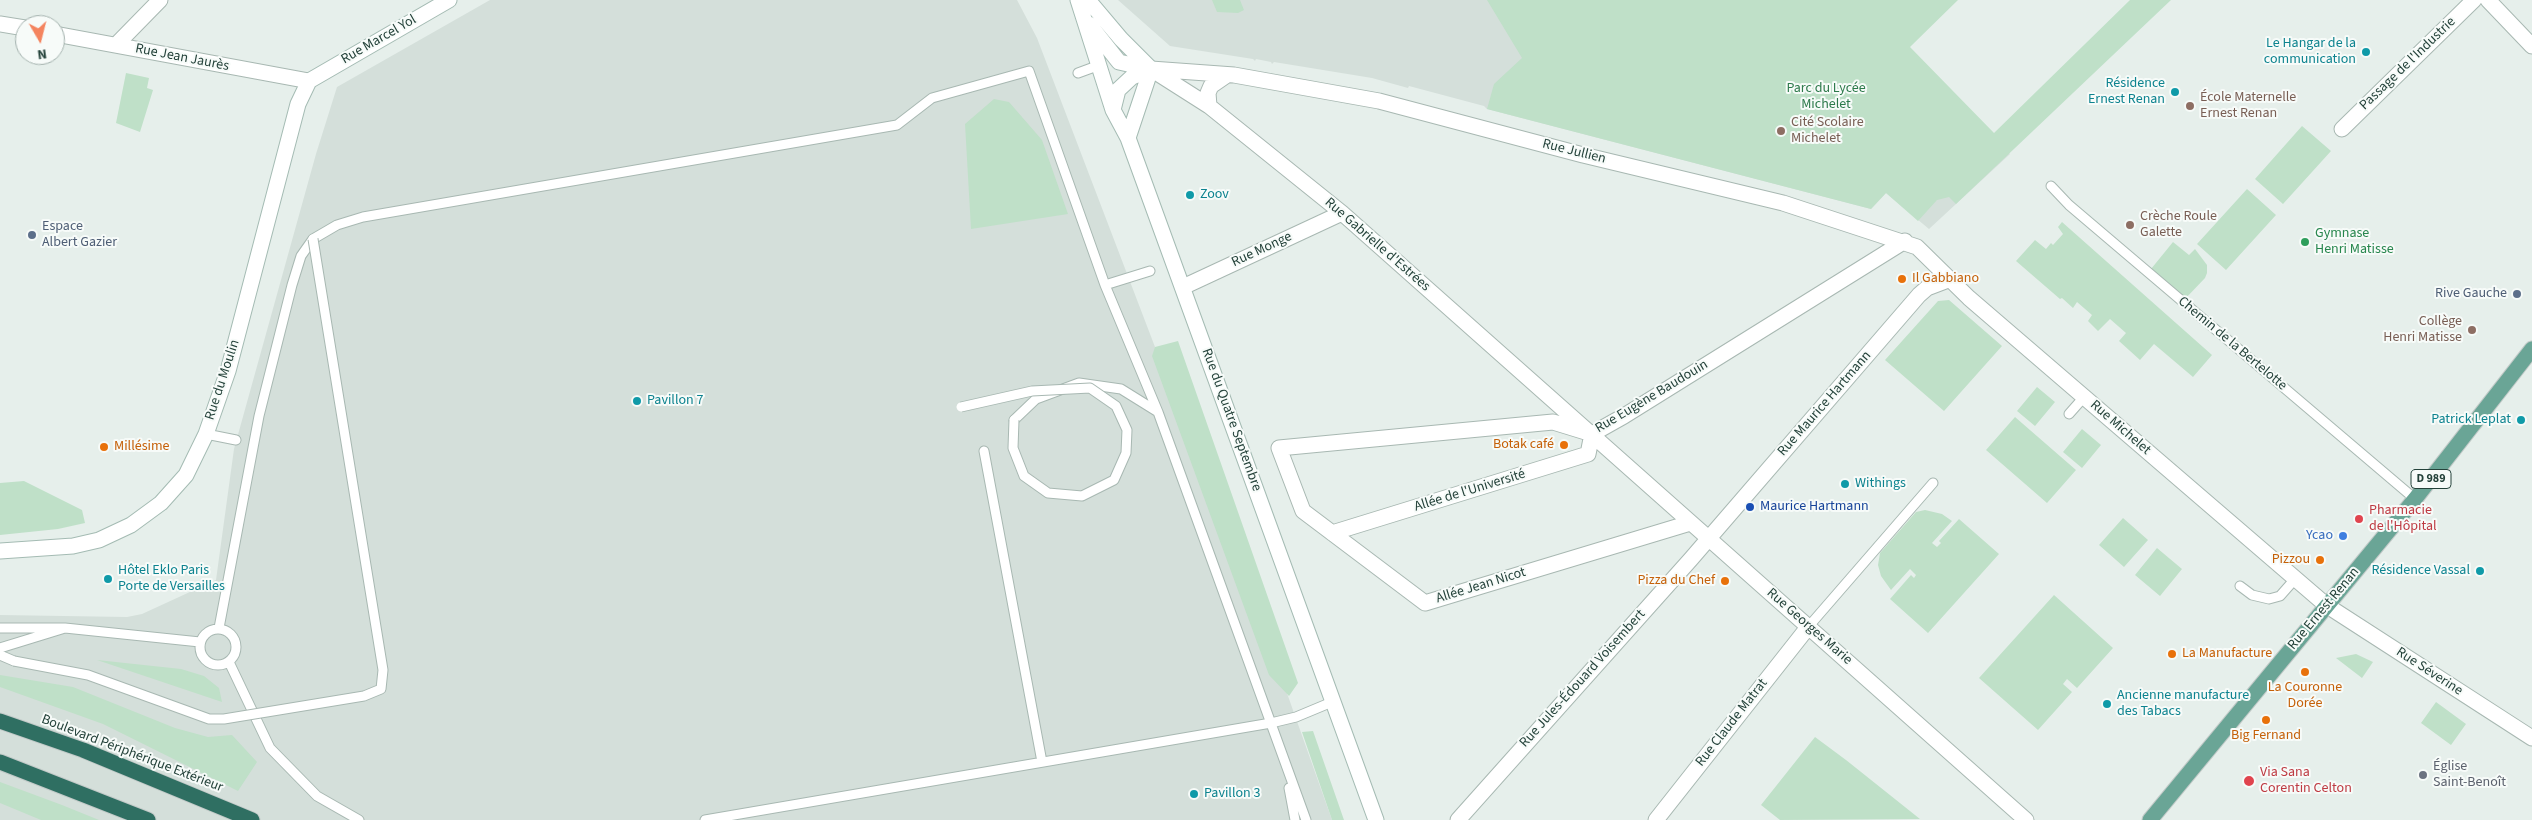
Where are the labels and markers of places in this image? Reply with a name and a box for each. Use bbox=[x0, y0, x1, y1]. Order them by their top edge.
place label: Le Hangar de la communication bbox=[2264, 36, 2356, 68]
marker: Le Hangar de la communication bbox=[2360, 46, 2372, 58]
place label: Résidence Ernest Renan bbox=[2088, 76, 2165, 108]
marker: Résidence Ernest Renan bbox=[2169, 86, 2181, 98]
place label: École Maternelle Ernest Renan bbox=[2200, 90, 2296, 122]
marker: École Maternelle Ernest Renan bbox=[2184, 100, 2196, 112]
place label: Cité Scolaire Michelet bbox=[1791, 115, 1864, 148]
marker: Cité Scolaire Michelet bbox=[1775, 125, 1787, 137]
place label: Zoov bbox=[1200, 187, 1229, 203]
marker: Zoov bbox=[1184, 189, 1196, 201]
place label: Crèche Roule Galette bbox=[2140, 209, 2217, 242]
place label: Espace Albert Gazier bbox=[42, 219, 117, 252]
marker: Crèche Roule Galette bbox=[2124, 219, 2136, 231]
place label: Gymnase Henri Matisse bbox=[2315, 226, 2394, 258]
marker: Espace Albert Gazier bbox=[26, 229, 38, 241]
marker: Gymnase Henri Matisse bbox=[2299, 236, 2311, 248]
place label: Il Gabbiano bbox=[1912, 271, 1979, 287]
marker: Il Gabbiano bbox=[1896, 273, 1908, 285]
place label: Rive Gauche bbox=[2435, 286, 2507, 302]
marker: Rive Gauche bbox=[2511, 288, 2523, 300]
place label: Collège Henri Matisse bbox=[2383, 314, 2462, 347]
marker: Collège Henri Matisse bbox=[2466, 324, 2478, 336]
place label: Pavillon 7 bbox=[647, 393, 704, 409]
marker: Pavillon 7 bbox=[631, 395, 643, 407]
place label: Patrick Leplat bbox=[2431, 412, 2511, 428]
marker: Patrick Leplat bbox=[2515, 414, 2527, 426]
place label: Botak café bbox=[1493, 437, 1554, 453]
place label: Millésime bbox=[114, 439, 170, 455]
marker: Botak café bbox=[1558, 439, 1570, 451]
marker: Millésime bbox=[98, 441, 110, 453]
place label: Withings bbox=[1855, 476, 1906, 492]
marker: Withings bbox=[1839, 478, 1851, 490]
place label: Maurice Hartmann bbox=[1760, 499, 1869, 515]
marker: Maurice Hartmann bbox=[1744, 501, 1756, 513]
place label: Pharmacie de l'Hôpital bbox=[2369, 503, 2437, 536]
marker: Pharmacie de l'Hôpital bbox=[2353, 513, 2365, 525]
place label: Ycao bbox=[2306, 528, 2333, 544]
marker: Ycao bbox=[2337, 530, 2349, 542]
place label: Pizzou bbox=[2272, 552, 2310, 568]
marker: Pizzou bbox=[2314, 554, 2326, 566]
place label: Hôtel Eklo Paris Porte de Versailles bbox=[118, 563, 225, 596]
place label: Résidence Vassal bbox=[2371, 563, 2470, 579]
marker: Résidence Vassal bbox=[2474, 565, 2486, 577]
marker: Hôtel Eklo Paris Porte de Versailles bbox=[102, 573, 114, 585]
place label: Pizza du Chef bbox=[1637, 573, 1715, 589]
marker: Pizza du Chef bbox=[1719, 575, 1731, 587]
place label: La Manufacture bbox=[2182, 646, 2272, 662]
marker: La Manufacture bbox=[2166, 648, 2178, 660]
marker: La Couronne Dorée bbox=[2299, 666, 2311, 678]
place label: La Couronne Dorée bbox=[2268, 680, 2342, 712]
place label: Ancienne manufacture des Tabacs bbox=[2117, 688, 2249, 720]
marker: Ancienne manufacture des Tabacs bbox=[2101, 698, 2113, 710]
marker: Big Fernand bbox=[2260, 714, 2272, 726]
place label: Big Fernand bbox=[2231, 728, 2301, 744]
place label: Église Saint-Benoît bbox=[2433, 759, 2506, 792]
place label: Via Sana Corentin Celton bbox=[2260, 765, 2352, 798]
marker: Église Saint-Benoît bbox=[2417, 769, 2429, 781]
marker: Via Sana Corentin Celton bbox=[2242, 774, 2256, 788]
place label: Pavillon 3 bbox=[1204, 786, 1261, 802]
marker: Pavillon 3 bbox=[1188, 788, 1200, 800]

